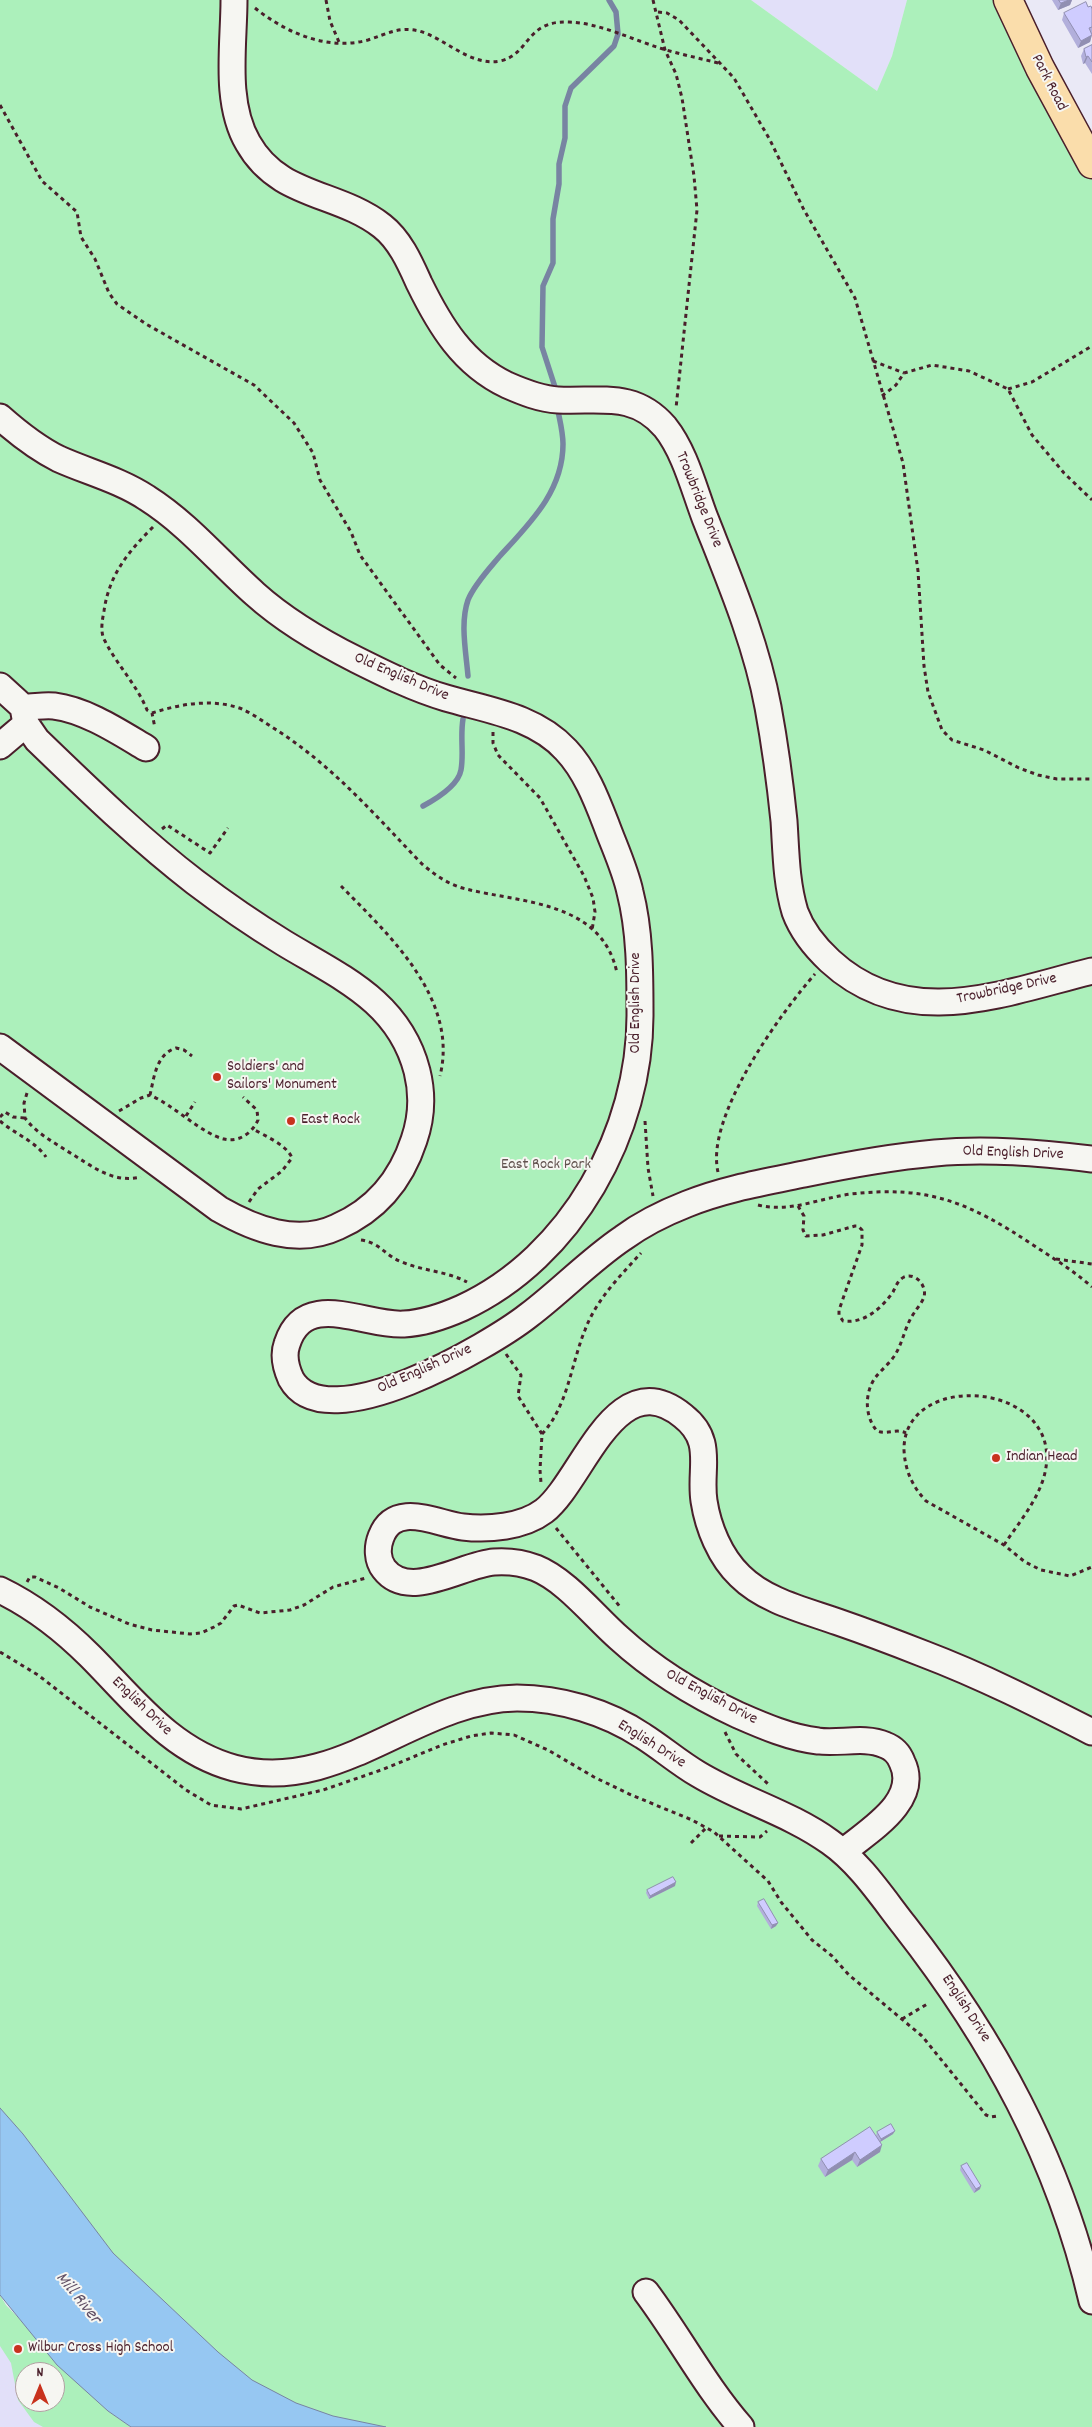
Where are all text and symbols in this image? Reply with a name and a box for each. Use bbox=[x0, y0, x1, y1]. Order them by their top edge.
street label: Park Road bbox=[1026, 52, 1070, 114]
street label: Trowbridge Drive bbox=[670, 449, 726, 551]
street label: Old English Drive bbox=[351, 649, 451, 707]
street label: Old English Drive bbox=[627, 952, 647, 1054]
street label: Trowbridge Drive bbox=[955, 970, 1059, 1010]
place label: Soldiers' and Sailors' Monument bbox=[227, 1058, 337, 1096]
marker: Soldiers' and Sailors' Monument bbox=[211, 1071, 223, 1083]
place label: East Rock bbox=[301, 1111, 360, 1131]
marker: East Rock bbox=[285, 1115, 297, 1127]
street label: Old English Drive bbox=[962, 1143, 1064, 1165]
park label: East Rock Park bbox=[501, 1156, 591, 1176]
street label: Old English Drive bbox=[375, 1341, 475, 1399]
place label: Indian Head bbox=[1006, 1448, 1078, 1468]
marker: Indian Head bbox=[990, 1452, 1002, 1464]
street label: Old English Drive bbox=[662, 1666, 760, 1730]
street label: English Drive bbox=[107, 1673, 175, 1741]
street label: English Drive bbox=[613, 1716, 689, 1774]
street label: English Drive bbox=[936, 1971, 994, 2047]
water label: Mill River bbox=[50, 2269, 104, 2329]
place label: Wilbur Cross High School bbox=[28, 2339, 173, 2359]
marker: Wilbur Cross High School bbox=[12, 2343, 24, 2355]
north arrow bbox=[15, 2362, 65, 2412]
text: N bbox=[37, 2363, 43, 2383]

